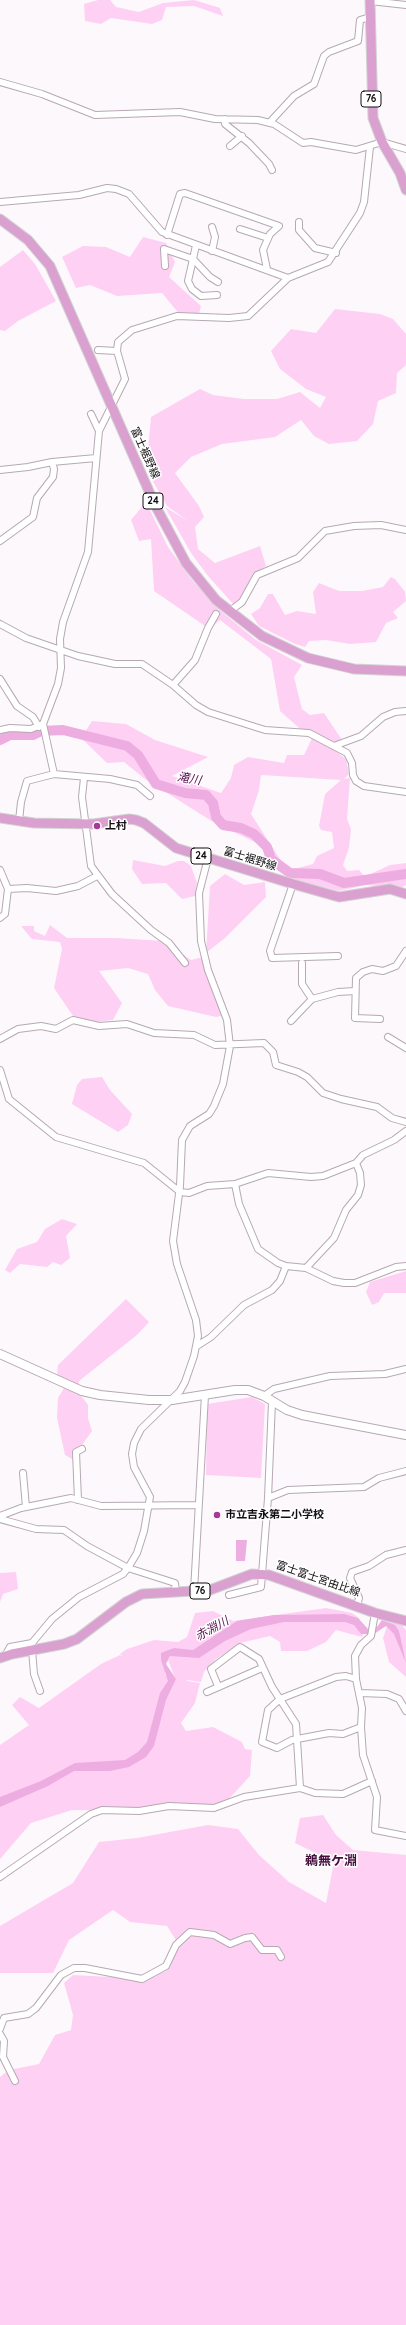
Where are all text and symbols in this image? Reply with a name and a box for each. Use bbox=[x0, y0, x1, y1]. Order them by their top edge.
road number: 76 bbox=[361, 91, 381, 107]
street label: 富士裾野線 bbox=[128, 425, 162, 481]
road number: 24 bbox=[143, 493, 163, 509]
water label: 滝川 bbox=[176, 770, 202, 788]
place label: 上村 bbox=[105, 819, 127, 833]
marker: 上村 bbox=[92, 821, 102, 831]
street label: 富士裾野線 bbox=[222, 845, 278, 873]
road number: 24 bbox=[191, 848, 211, 864]
place label: 市立吉永第二小学校 bbox=[225, 1508, 324, 1522]
marker: 市立吉永第二小学校 bbox=[212, 1510, 222, 1520]
street label: 富士富士宮由比線 bbox=[274, 1558, 362, 1600]
road number: 76 bbox=[190, 1583, 210, 1599]
water label: 赤淵川 bbox=[193, 1614, 231, 1644]
district label: 鵜無ケ淵 bbox=[305, 1853, 357, 1869]

